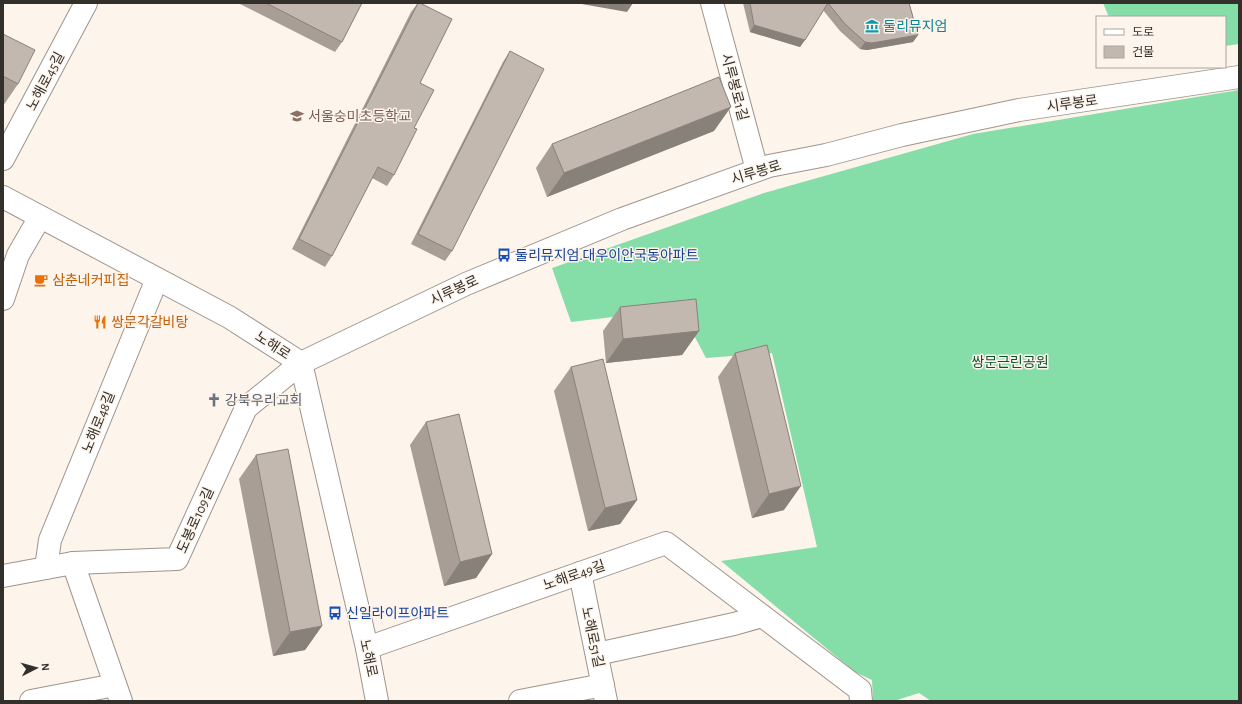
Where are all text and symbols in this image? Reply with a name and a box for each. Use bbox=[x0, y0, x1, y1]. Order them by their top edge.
legend bbox=[1096, 16, 1226, 68]
museum icon: 둘리뮤지엄 bbox=[864, 18, 880, 34]
place label: 둘리뮤지엄 bbox=[883, 19, 947, 34]
text: 도로 bbox=[1132, 26, 1154, 38]
text: 건물 bbox=[1132, 46, 1154, 58]
street label: 노해로45길 bbox=[24, 49, 67, 113]
street label: 시루봉로1길 bbox=[718, 52, 751, 123]
street label: 시루봉로 bbox=[1046, 92, 1099, 115]
school or university icon: 서울숭미초등학교 bbox=[289, 108, 305, 124]
place label: 서울숭미초등학교 bbox=[308, 108, 411, 124]
street label: 시루봉로 bbox=[729, 158, 783, 187]
bus stop icon: 둘리뮤지엄.대우이안국동아파트 bbox=[496, 247, 512, 263]
place label: 둘리뮤지엄.대우이안국동아파트 bbox=[515, 248, 699, 263]
cafe icon: 삼춘네커피집 bbox=[33, 272, 49, 288]
place label: 삼춘네커피집 bbox=[52, 273, 129, 288]
street label: 시루봉로 bbox=[428, 273, 481, 308]
restaurant icon: 쌍문각갈비탕 bbox=[92, 314, 108, 330]
place label: 쌍문각갈비탕 bbox=[111, 315, 188, 330]
street label: 노해로 bbox=[252, 329, 293, 362]
park label: 쌍문근린공원 bbox=[971, 355, 1049, 370]
street label: 노해로48길 bbox=[79, 389, 118, 455]
church icon: 강북우리교회 bbox=[206, 392, 222, 408]
place label: 강북우리교회 bbox=[225, 393, 302, 408]
street label: 도봉로109길 bbox=[174, 485, 217, 555]
street label: 노해로49길 bbox=[541, 558, 607, 593]
bus stop icon: 신일라이프아파트 bbox=[327, 605, 343, 621]
street label: 노해로51길 bbox=[579, 605, 606, 669]
place label: 신일라이프아파트 bbox=[346, 606, 449, 621]
street label: 노해로 bbox=[357, 638, 380, 679]
north arrow bbox=[16, 648, 56, 688]
text: N bbox=[40, 663, 51, 671]

